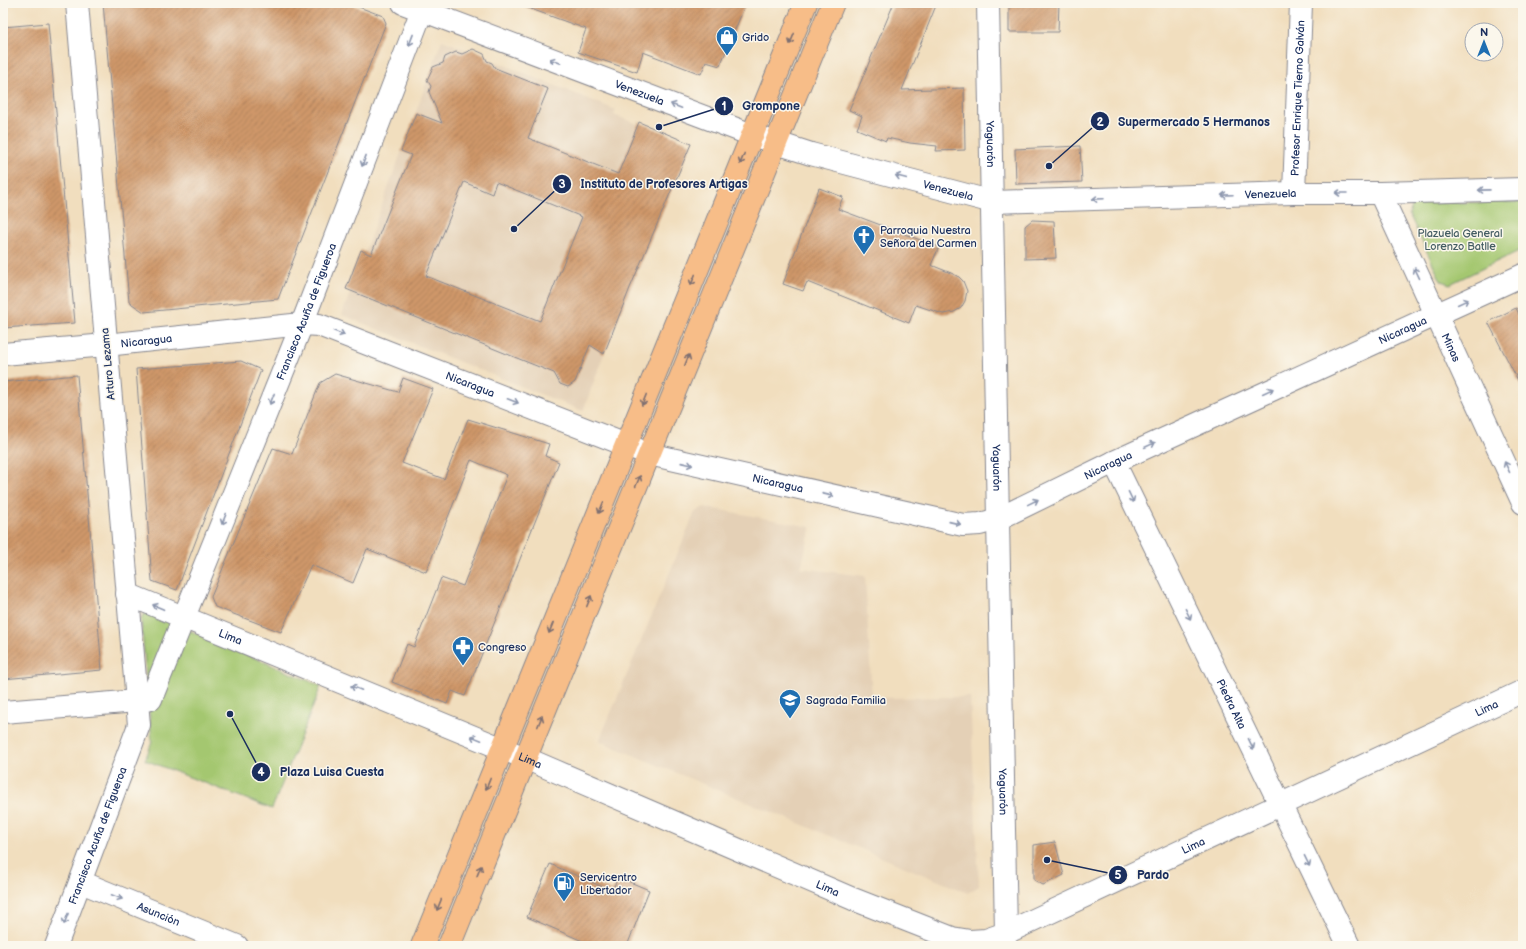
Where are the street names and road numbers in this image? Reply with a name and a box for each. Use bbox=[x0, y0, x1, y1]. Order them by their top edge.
street label: Profesor Enrique Tierno Galván bbox=[1288, 20, 1307, 176]
street label: Venezuela bbox=[613, 77, 666, 108]
street label: Yaguarón bbox=[984, 119, 998, 167]
street label: Venezuela bbox=[921, 177, 975, 203]
street label: Venezuela bbox=[1244, 186, 1297, 201]
street label: Francisco Acuña de Figueroa bbox=[274, 241, 339, 382]
street label: Nicaragua bbox=[1376, 313, 1429, 347]
street label: Arturo Lezama bbox=[98, 327, 118, 401]
street label: Nicaragua bbox=[120, 331, 173, 350]
street label: Minas bbox=[1439, 331, 1464, 364]
street label: Nicaragua bbox=[444, 369, 497, 400]
street label: Yaguarón bbox=[990, 443, 1004, 491]
street label: Nicaragua bbox=[1082, 448, 1134, 482]
street label: Nicaragua bbox=[751, 471, 805, 495]
street label: Lima bbox=[217, 626, 244, 647]
street label: Piedra Alta bbox=[1214, 677, 1249, 731]
street label: Lima bbox=[1473, 697, 1500, 719]
street label: Lima bbox=[516, 749, 544, 771]
street label: Francisco Acuña de Figueroa bbox=[66, 765, 129, 906]
street label: Yaguarón bbox=[996, 767, 1010, 815]
street label: Lima bbox=[1179, 834, 1207, 856]
street label: Lima bbox=[814, 877, 841, 899]
street label: Asunción bbox=[135, 899, 182, 928]

